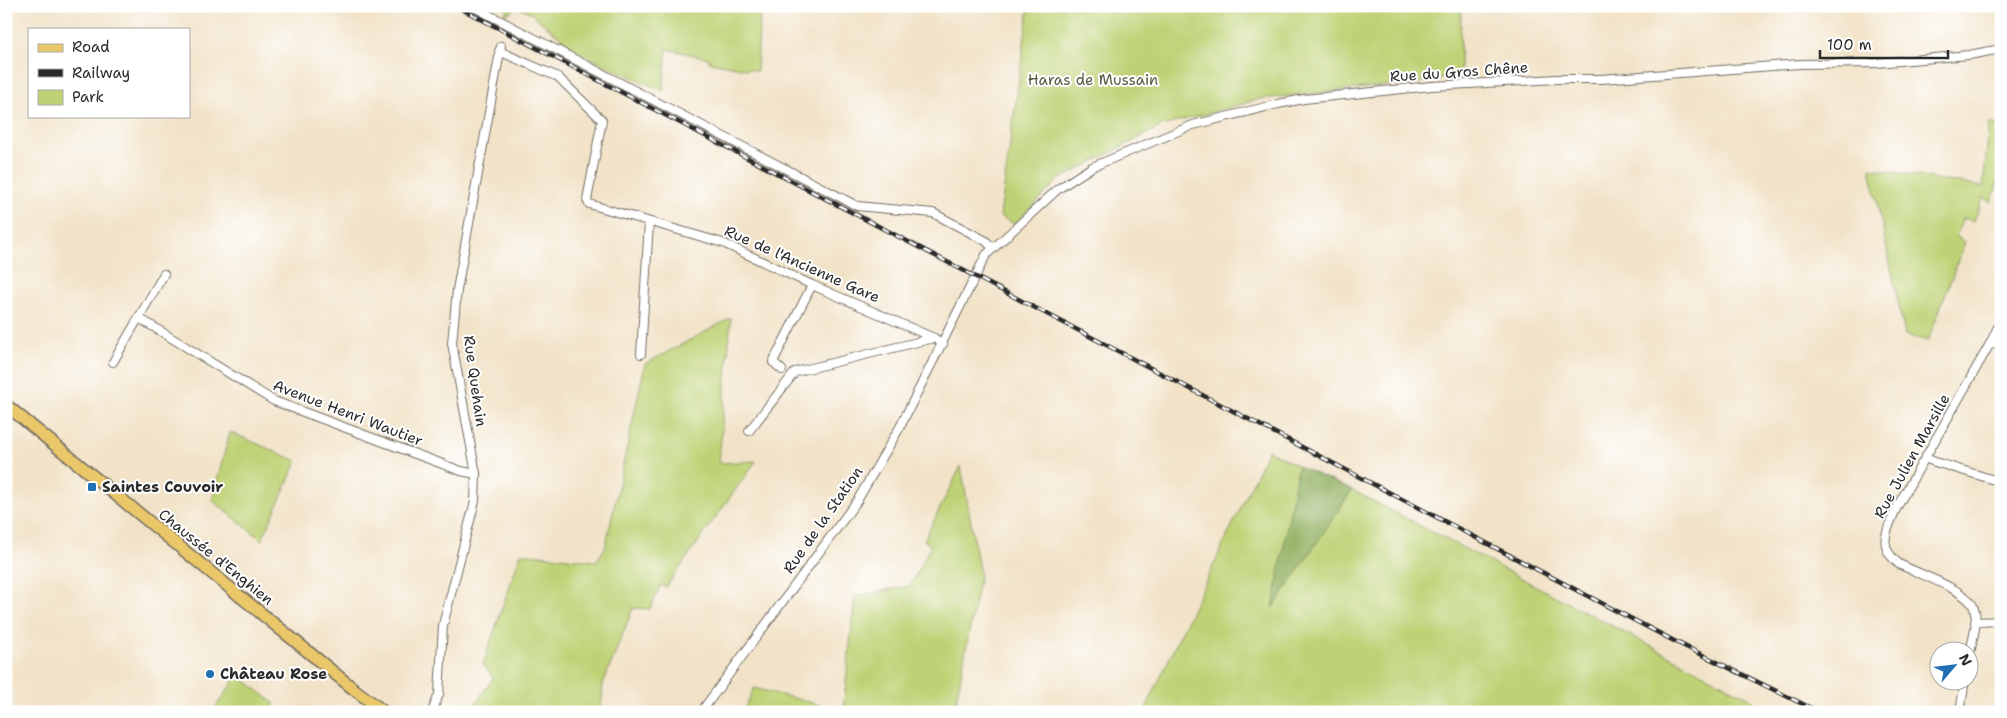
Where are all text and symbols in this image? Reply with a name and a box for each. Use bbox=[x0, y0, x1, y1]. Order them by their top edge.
legend bbox=[28, 28, 190, 118]
scale bar bbox=[1820, 28, 1947, 60]
text: 100 m bbox=[1827, 35, 1872, 55]
text: Road bbox=[72, 37, 110, 57]
street label: Rue du Gros Chêne bbox=[1389, 57, 1529, 87]
text: Railway bbox=[72, 63, 130, 83]
park label: Haras de Mussain bbox=[1028, 70, 1158, 90]
text: Park bbox=[72, 87, 104, 107]
street label: Rue de l'Ancienne Gare bbox=[721, 221, 883, 307]
street label: Rue Quehain bbox=[459, 334, 491, 428]
street label: Avenue Henri Wautier bbox=[270, 375, 426, 451]
street label: Rue Julien Marsille bbox=[1869, 390, 1955, 522]
street label: Rue de la Station bbox=[779, 463, 867, 577]
place label: Saintes Couvoir bbox=[102, 477, 223, 497]
marker: Saintes Couvoir bbox=[86, 481, 98, 493]
street label: Chaussée d'Enghien bbox=[154, 504, 278, 610]
north arrow bbox=[1930, 640, 1980, 690]
text: N bbox=[1955, 651, 1976, 669]
place label: Château Rose bbox=[220, 664, 327, 684]
marker: Château Rose bbox=[204, 668, 216, 680]

